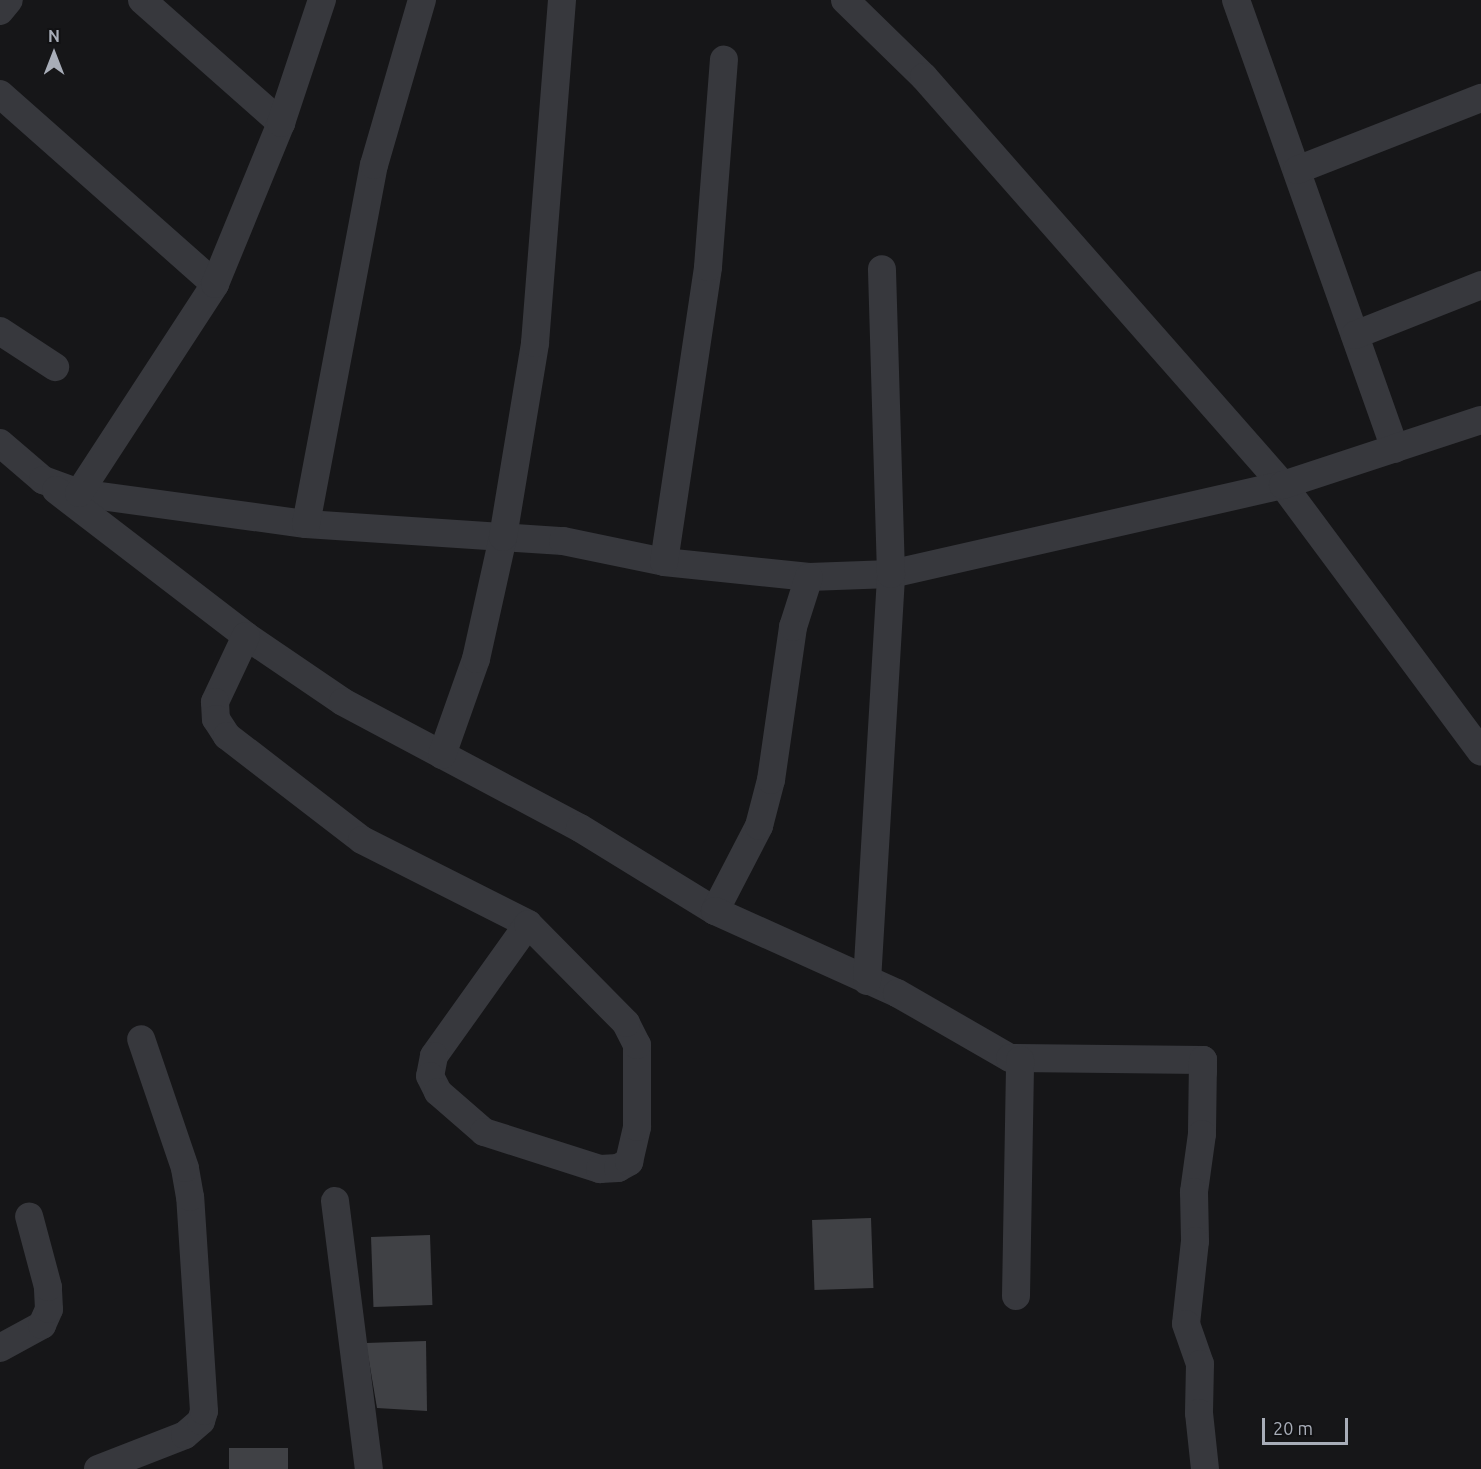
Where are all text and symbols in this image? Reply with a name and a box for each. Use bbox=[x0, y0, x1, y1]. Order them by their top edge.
north arrow bbox=[24, 24, 84, 84]
text: N bbox=[48, 27, 60, 45]
scale bar bbox=[1265, 1406, 1350, 1444]
text: 20 m bbox=[1273, 1418, 1313, 1438]

